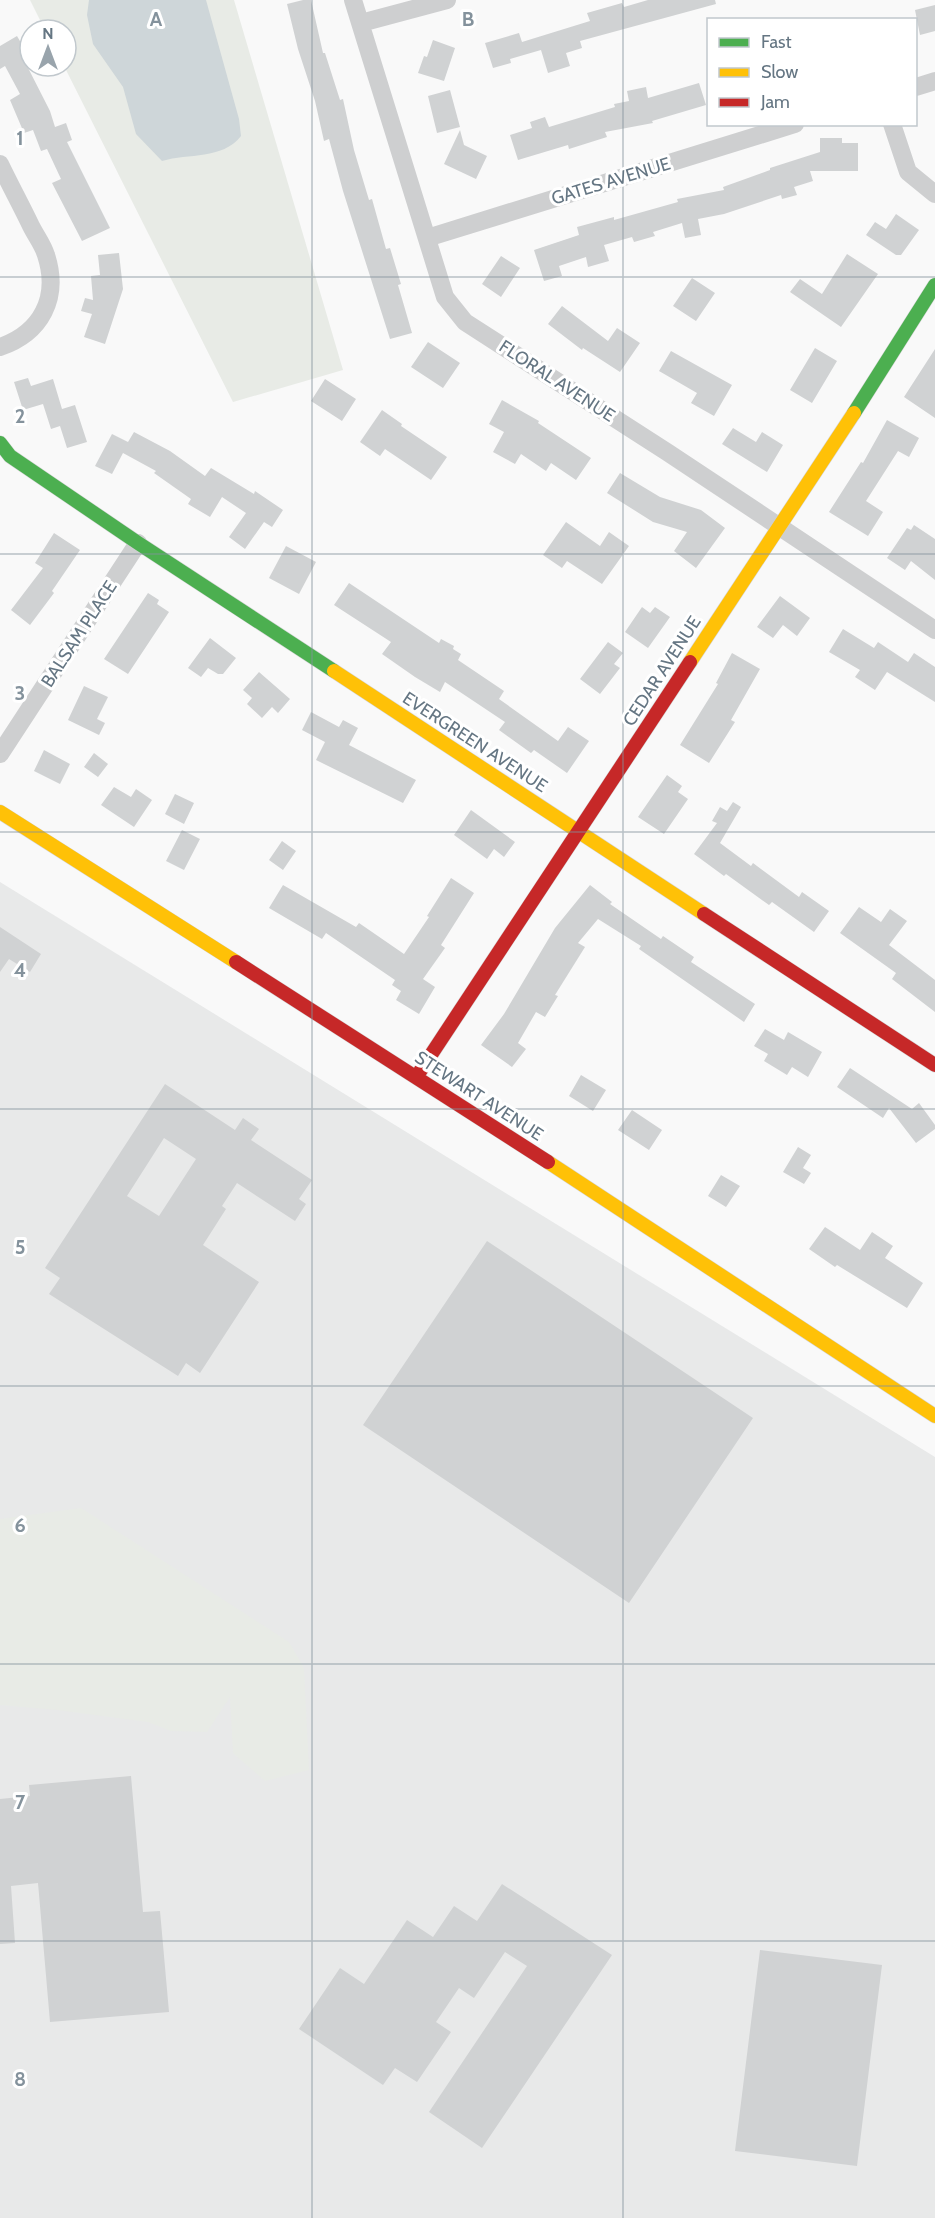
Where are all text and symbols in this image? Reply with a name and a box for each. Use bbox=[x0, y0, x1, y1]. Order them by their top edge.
text: A bbox=[150, 7, 163, 31]
text: B bbox=[462, 7, 474, 31]
north arrow bbox=[18, 18, 78, 78]
legend bbox=[707, 18, 917, 126]
text: N bbox=[42, 24, 54, 43]
text: Fast bbox=[761, 31, 792, 53]
text: Slow bbox=[761, 61, 798, 83]
text: Jam bbox=[760, 91, 790, 113]
text: 1 bbox=[16, 126, 24, 150]
street label: GATES AVENUE bbox=[549, 152, 673, 210]
street label: FLORAL AVENUE bbox=[495, 335, 619, 427]
text: 2 bbox=[15, 404, 25, 428]
street label: BALSAM PLACE bbox=[36, 577, 122, 691]
street label: CEDAR AVENUE bbox=[618, 612, 706, 730]
text: 3 bbox=[15, 681, 25, 705]
street label: EVERGREEN AVENUE bbox=[398, 687, 552, 797]
text: 4 bbox=[14, 958, 26, 982]
street label: STEWART AVENUE bbox=[411, 1046, 547, 1146]
text: 5 bbox=[15, 1235, 25, 1259]
text: 6 bbox=[14, 1513, 26, 1537]
text: 7 bbox=[15, 1790, 26, 1814]
text: 8 bbox=[14, 2067, 26, 2091]

